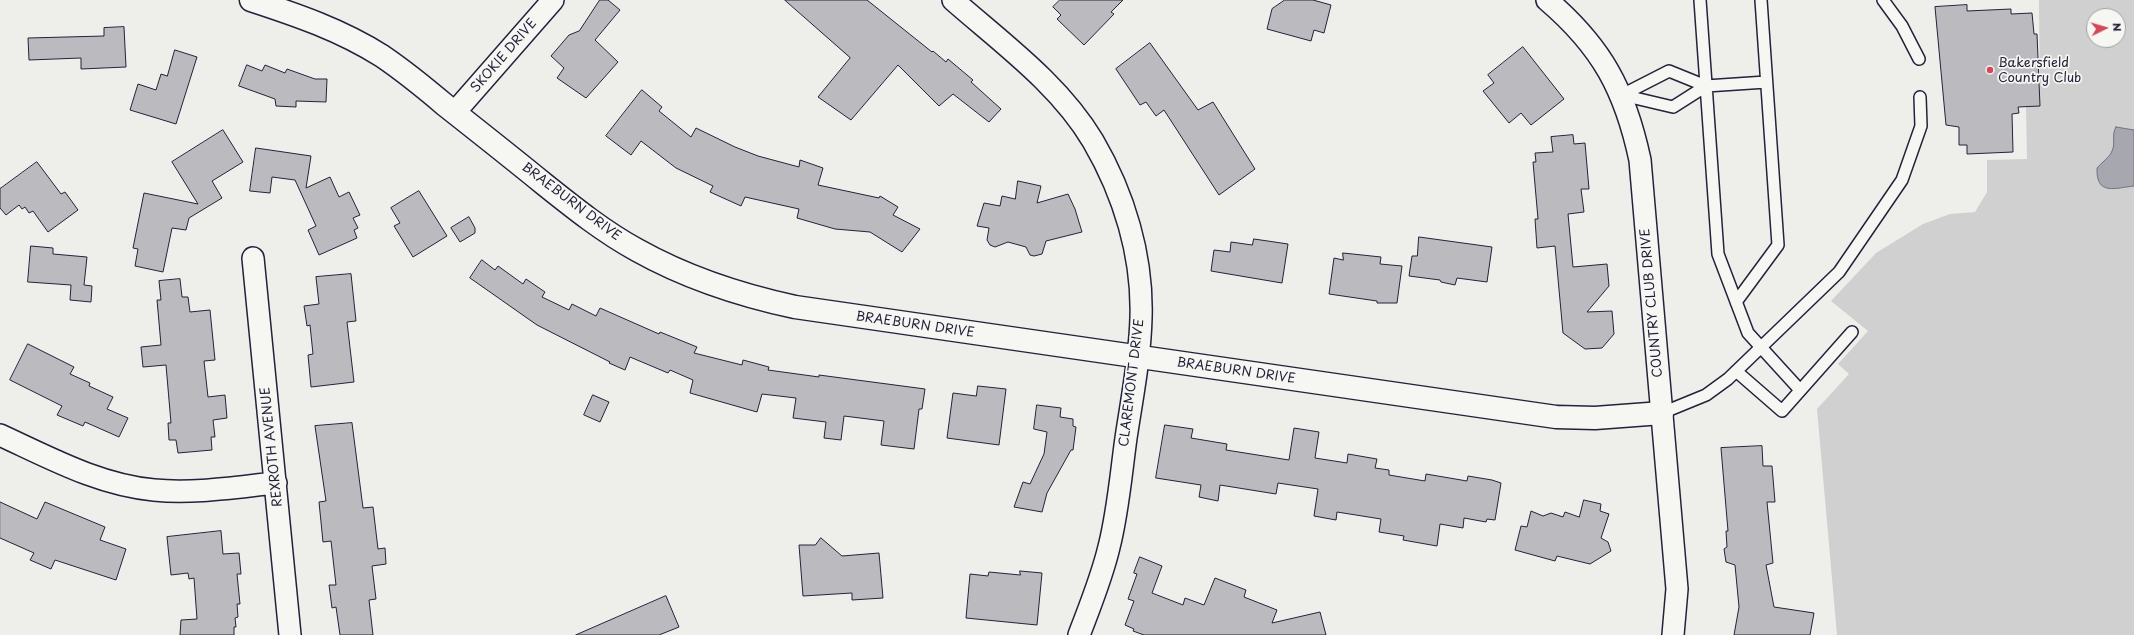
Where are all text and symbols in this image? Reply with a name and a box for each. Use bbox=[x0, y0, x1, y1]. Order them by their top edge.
north arrow bbox=[2086, 8, 2126, 48]
street label: SKOKIE DRIVE bbox=[468, 16, 540, 96]
text: N bbox=[2109, 22, 2126, 32]
place label: Bakersfield Country Club bbox=[1998, 55, 2081, 86]
marker: Bakersfield Country Club bbox=[1985, 65, 1995, 75]
street label: BRAEBURN DRIVE bbox=[518, 160, 624, 244]
street label: COUNTRY CLUB DRIVE bbox=[1638, 228, 1666, 378]
street label: BRAEBURN DRIVE bbox=[855, 309, 975, 341]
street label: CLAREMONT DRIVE bbox=[1116, 318, 1148, 448]
street label: BRAEBURN DRIVE bbox=[1176, 355, 1296, 387]
street label: REXROTH AVENUE bbox=[258, 386, 286, 508]

